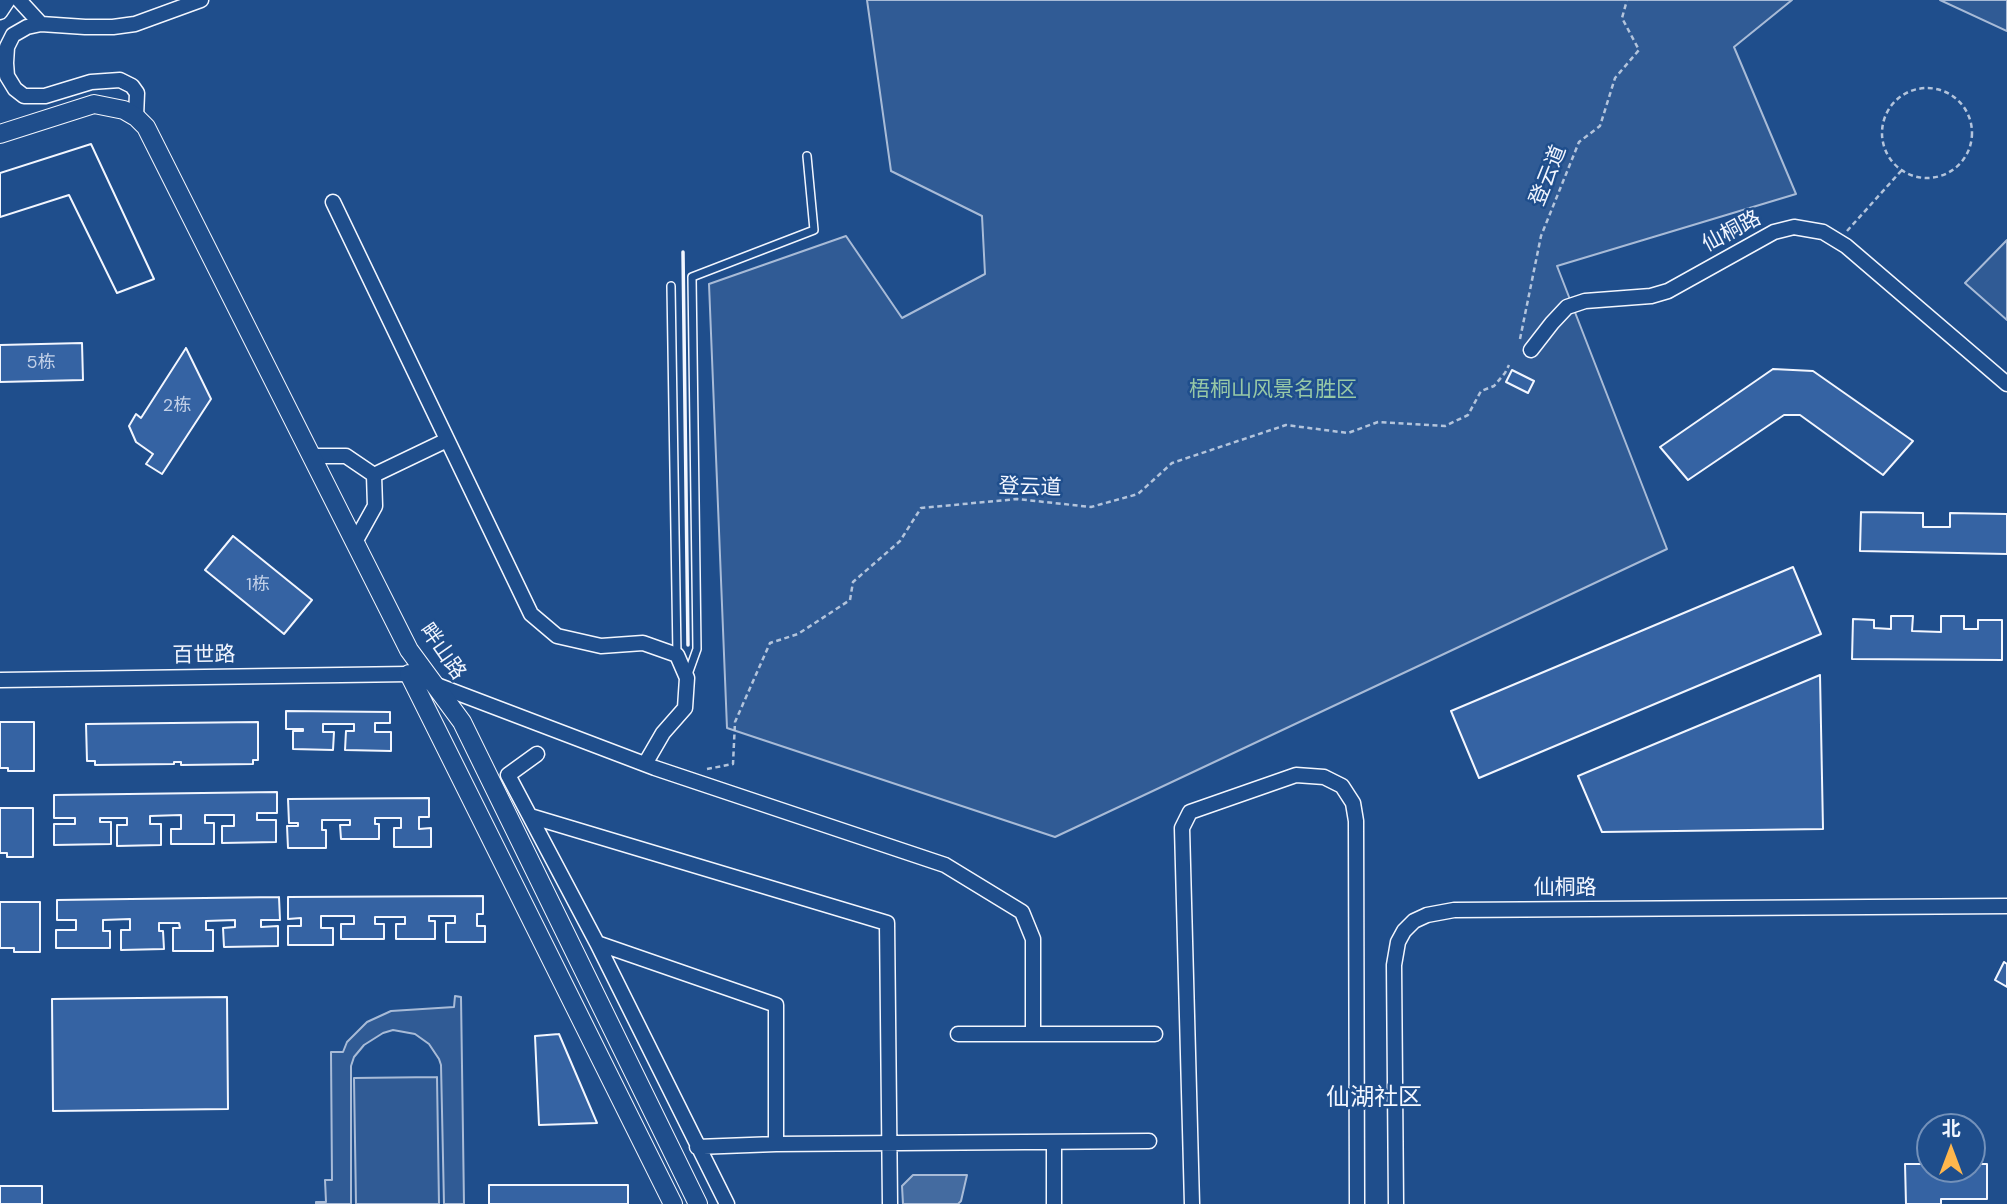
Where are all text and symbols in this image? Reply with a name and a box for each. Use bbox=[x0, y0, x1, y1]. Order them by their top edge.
street label: 登云道 bbox=[1526, 142, 1572, 210]
street label: 仙桐路 bbox=[1698, 206, 1766, 258]
house number: 5栋 bbox=[27, 352, 55, 374]
park label: 梧桐山风景名胜区 bbox=[1189, 377, 1357, 403]
house number: 2栋 bbox=[163, 395, 191, 417]
street label: 登云道 bbox=[998, 474, 1062, 502]
house number: 1栋 bbox=[246, 574, 270, 596]
street label: 畔山路 bbox=[414, 619, 470, 685]
street label: 百世路 bbox=[172, 643, 236, 669]
street label: 仙桐路 bbox=[1534, 875, 1596, 901]
district label: 仙湖社区 bbox=[1326, 1085, 1422, 1113]
north arrow bbox=[1916, 1113, 1986, 1183]
text: 北 bbox=[1941, 1116, 1961, 1141]

